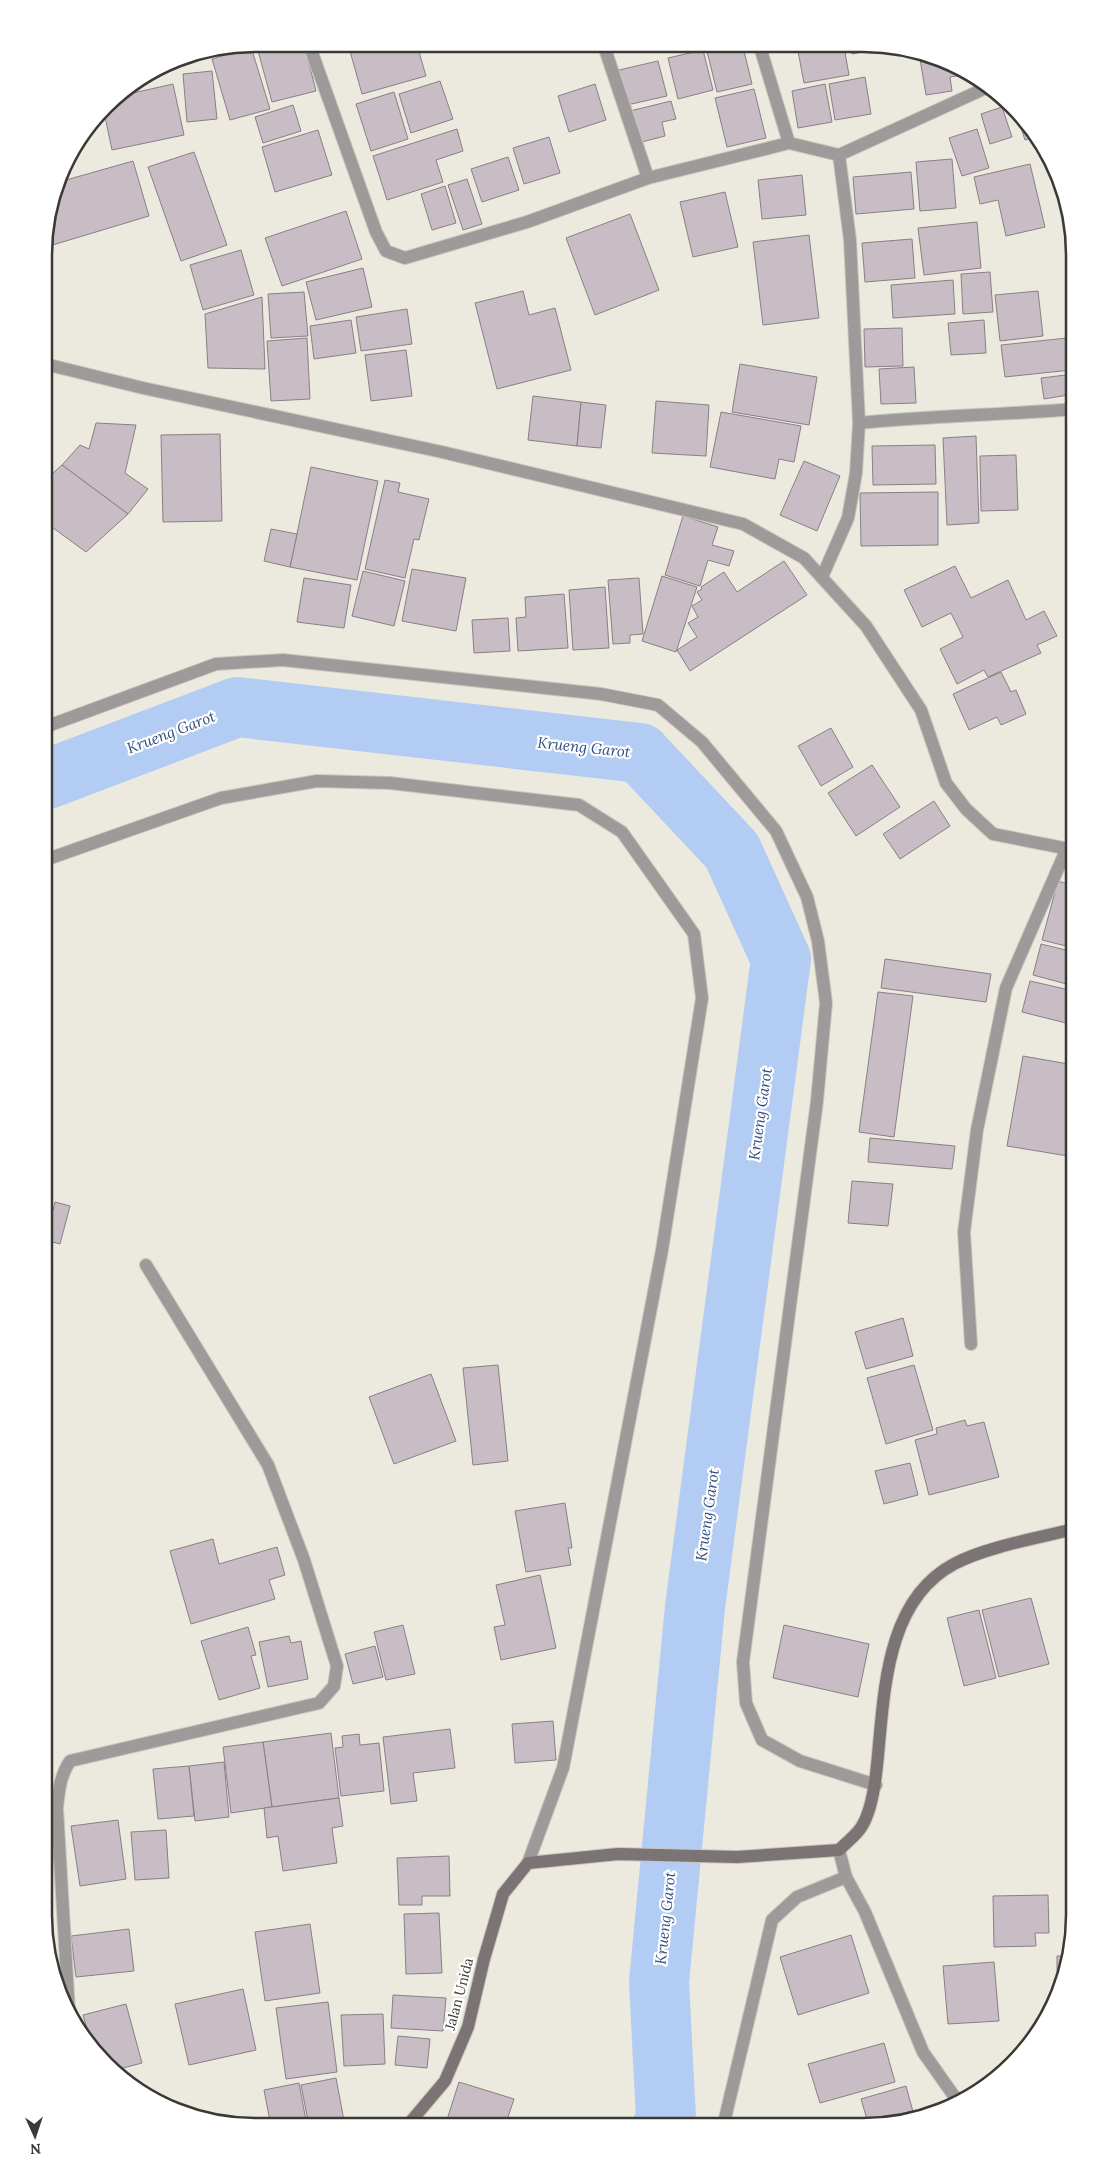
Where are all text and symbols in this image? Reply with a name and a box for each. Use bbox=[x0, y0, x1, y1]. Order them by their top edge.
water label: Krueng Garot bbox=[124, 706, 218, 758]
water label: Krueng Garot bbox=[537, 733, 632, 761]
water label: Krueng Garot bbox=[744, 1066, 776, 1161]
water label: Krueng Garot bbox=[691, 1467, 723, 1562]
water label: Krueng Garot bbox=[651, 1870, 679, 1965]
street label: Jalan Unida bbox=[440, 1956, 477, 2033]
north arrow bbox=[10, 2111, 60, 2161]
text: N bbox=[30, 2140, 42, 2158]

